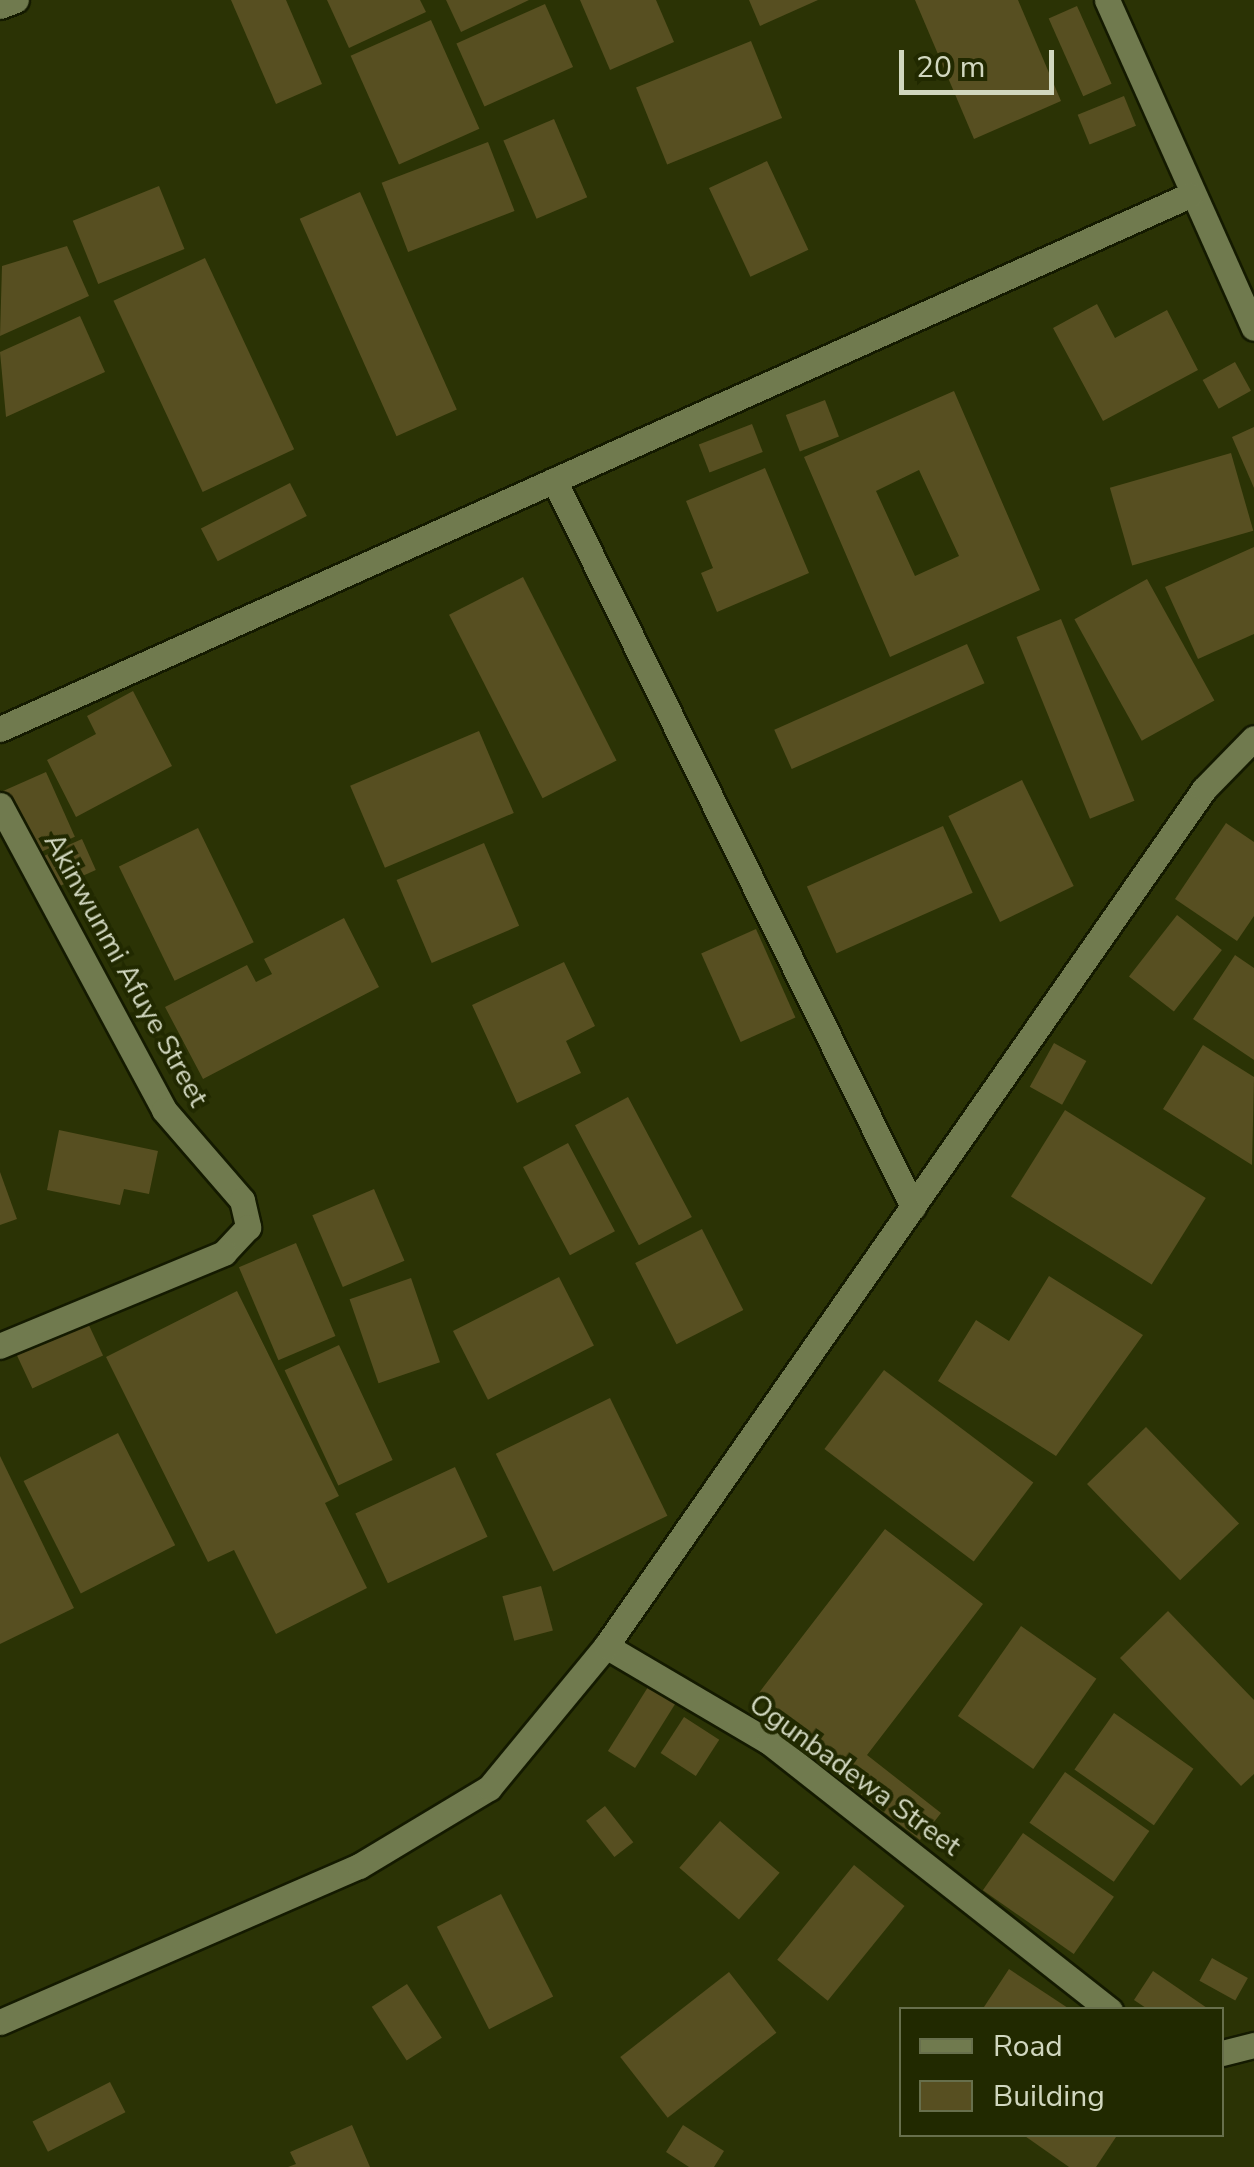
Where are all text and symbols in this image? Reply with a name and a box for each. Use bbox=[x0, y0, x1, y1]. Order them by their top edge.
scale bar bbox=[904, 30, 1059, 92]
text: 20 m bbox=[916, 47, 985, 88]
street label: Akinwunmi Afuye Street bbox=[37, 827, 215, 1113]
street label: Ogunbadewa Street bbox=[743, 1687, 967, 1863]
legend bbox=[899, 2007, 1224, 2137]
text: Road bbox=[993, 2026, 1063, 2067]
text: Building bbox=[993, 2076, 1105, 2117]

